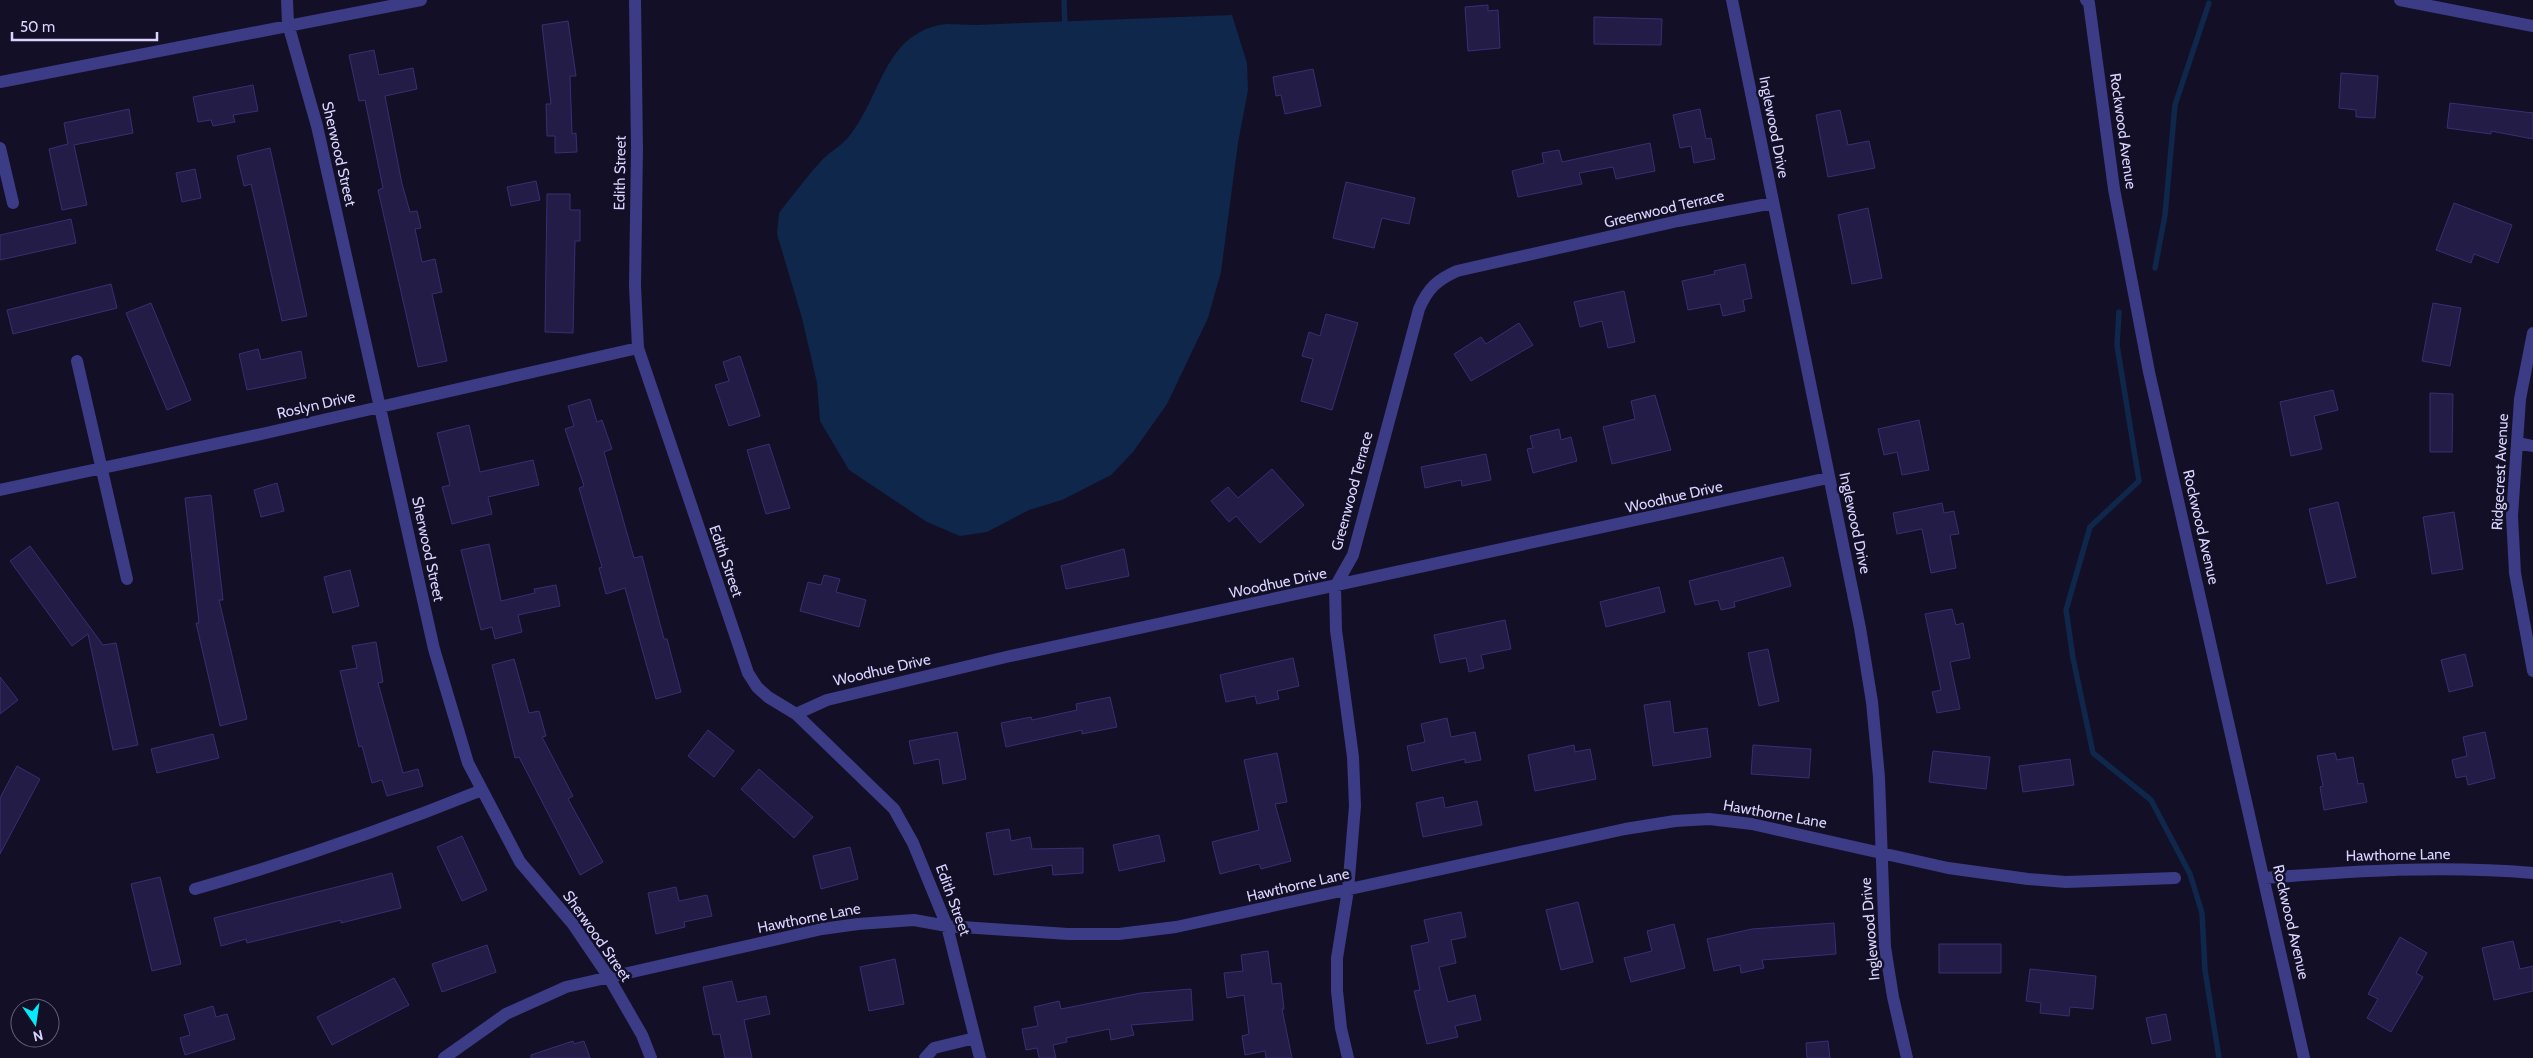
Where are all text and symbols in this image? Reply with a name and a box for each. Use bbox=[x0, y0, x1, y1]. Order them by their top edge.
scale bar bbox=[12, 10, 158, 42]
text: 50 m bbox=[20, 18, 55, 36]
street label: Rockwood Avenue bbox=[2106, 72, 2140, 191]
street label: Inglewood Drive bbox=[1755, 75, 1793, 180]
street label: Sherwood Street bbox=[318, 100, 360, 208]
street label: Edith Street bbox=[610, 136, 630, 210]
street label: Greenwood Terrace bbox=[1602, 186, 1726, 232]
street label: Roslyn Drive bbox=[275, 387, 357, 423]
street label: Ridgecrest Avenue bbox=[2488, 413, 2512, 531]
street label: Greenwood Terrace bbox=[1327, 429, 1377, 553]
street label: Rockwood Avenue bbox=[2179, 468, 2223, 586]
street label: Inglewood Drive bbox=[1835, 471, 1875, 576]
street label: Woodhue Drive bbox=[1624, 477, 1725, 517]
street label: Sherwood Street bbox=[408, 495, 448, 603]
street label: Edith Street bbox=[705, 523, 747, 599]
street label: Woodhue Drive bbox=[1228, 564, 1329, 602]
street label: Woodhue Drive bbox=[832, 650, 933, 690]
street label: Hawthorne Lane bbox=[1722, 796, 1828, 832]
street label: Hawthorne Lane bbox=[2345, 845, 2451, 865]
street label: Edith Street bbox=[932, 862, 974, 938]
street label: Rockwood Avenue bbox=[2269, 863, 2313, 981]
street label: Hawthorne Lane bbox=[1245, 864, 1351, 906]
street label: Inglewood Drive bbox=[1857, 876, 1883, 981]
street label: Sherwood Street bbox=[559, 887, 635, 985]
street label: Hawthorne Lane bbox=[756, 899, 862, 937]
north arrow bbox=[10, 998, 60, 1048]
text: N bbox=[31, 1026, 45, 1046]

